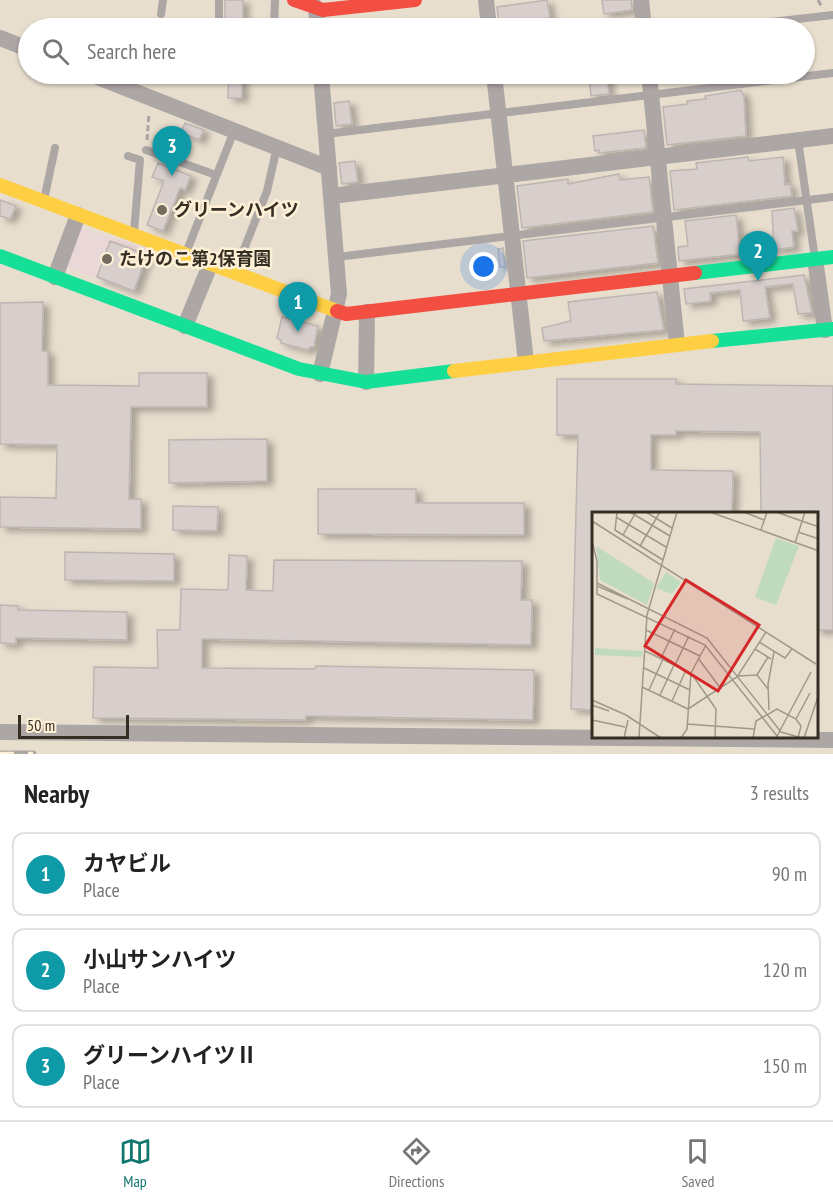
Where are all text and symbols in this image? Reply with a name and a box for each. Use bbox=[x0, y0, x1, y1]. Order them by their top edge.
search box bbox=[18, 18, 815, 84]
icon: search bbox=[39, 35, 72, 68]
text: Search here bbox=[87, 37, 176, 65]
pin: 3 bbox=[152, 126, 192, 176]
place label: グリーンハイツ bbox=[174, 198, 299, 221]
marker: グリーンハイツ bbox=[155, 203, 169, 217]
pin: 2 bbox=[738, 232, 777, 281]
place label: たけのこ第2保育園 bbox=[119, 247, 272, 270]
marker: たけのこ第2保育園 bbox=[100, 252, 114, 266]
your location bbox=[469, 252, 498, 281]
pin: 1 bbox=[278, 282, 318, 332]
inset map bbox=[592, 512, 818, 739]
scale bar bbox=[18, 712, 129, 740]
text: 50 m bbox=[27, 715, 55, 735]
text: Nearby bbox=[24, 777, 89, 810]
text: 3 results bbox=[750, 780, 809, 806]
text: カヤビル bbox=[83, 849, 171, 877]
text: 1 bbox=[41, 861, 50, 887]
text: 90 m bbox=[772, 861, 807, 887]
text: Place bbox=[83, 877, 120, 903]
text: 小山サンハイツ bbox=[83, 945, 237, 973]
text: 2 bbox=[41, 957, 50, 983]
text: 120 m bbox=[763, 957, 807, 983]
text: Place bbox=[83, 973, 120, 999]
text: グリーンハイツⅡ bbox=[83, 1041, 257, 1069]
text: 3 bbox=[41, 1053, 50, 1079]
text: 150 m bbox=[763, 1053, 807, 1079]
text: Place bbox=[83, 1069, 120, 1095]
tab: Map bbox=[119, 1135, 152, 1191]
tab: Directions bbox=[389, 1135, 444, 1191]
tab: Saved bbox=[681, 1135, 714, 1191]

